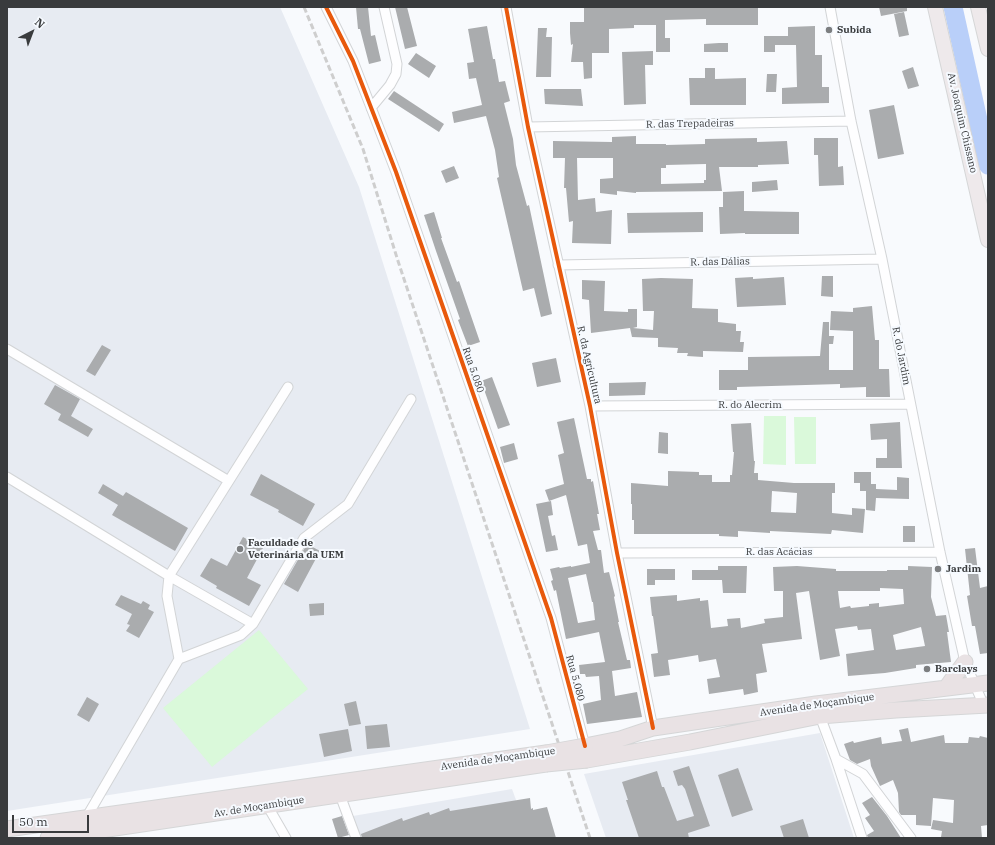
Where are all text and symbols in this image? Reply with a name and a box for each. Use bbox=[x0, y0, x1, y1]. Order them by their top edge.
north arrow bbox=[12, 12, 52, 52]
text: N bbox=[32, 15, 48, 31]
place label: Subida bbox=[837, 24, 871, 36]
marker: Subida bbox=[824, 25, 834, 35]
street label: Av. Joaquim Chissano bbox=[945, 72, 979, 174]
street label: R. das Trepadeiras bbox=[646, 117, 734, 131]
street label: R. das Dálias bbox=[690, 255, 750, 269]
street label: R. da Agricultura bbox=[574, 325, 604, 405]
street label: R. do Jardim bbox=[889, 326, 913, 386]
street label: Rua 5.080 bbox=[460, 346, 486, 394]
street label: R. do Alecrim bbox=[718, 399, 782, 411]
place label: Faculdade de Veterinária da UEM bbox=[248, 537, 344, 560]
marker: Faculdade de Veterinária da UEM bbox=[235, 544, 245, 554]
street label: R. das Acácias bbox=[746, 546, 812, 558]
place label: Jardim bbox=[946, 563, 981, 575]
marker: Jardim bbox=[933, 564, 943, 574]
street label: Rua 5.080 bbox=[563, 654, 587, 702]
place label: Barclays bbox=[935, 663, 978, 675]
marker: Barclays bbox=[922, 664, 932, 674]
street label: Avenida de Moçambique bbox=[759, 691, 875, 719]
street label: Avenida de Moçambique bbox=[440, 745, 556, 773]
street label: Av. de Moçambique bbox=[213, 794, 305, 820]
scale bar bbox=[14, 807, 91, 833]
text: 50 m bbox=[19, 814, 48, 829]

